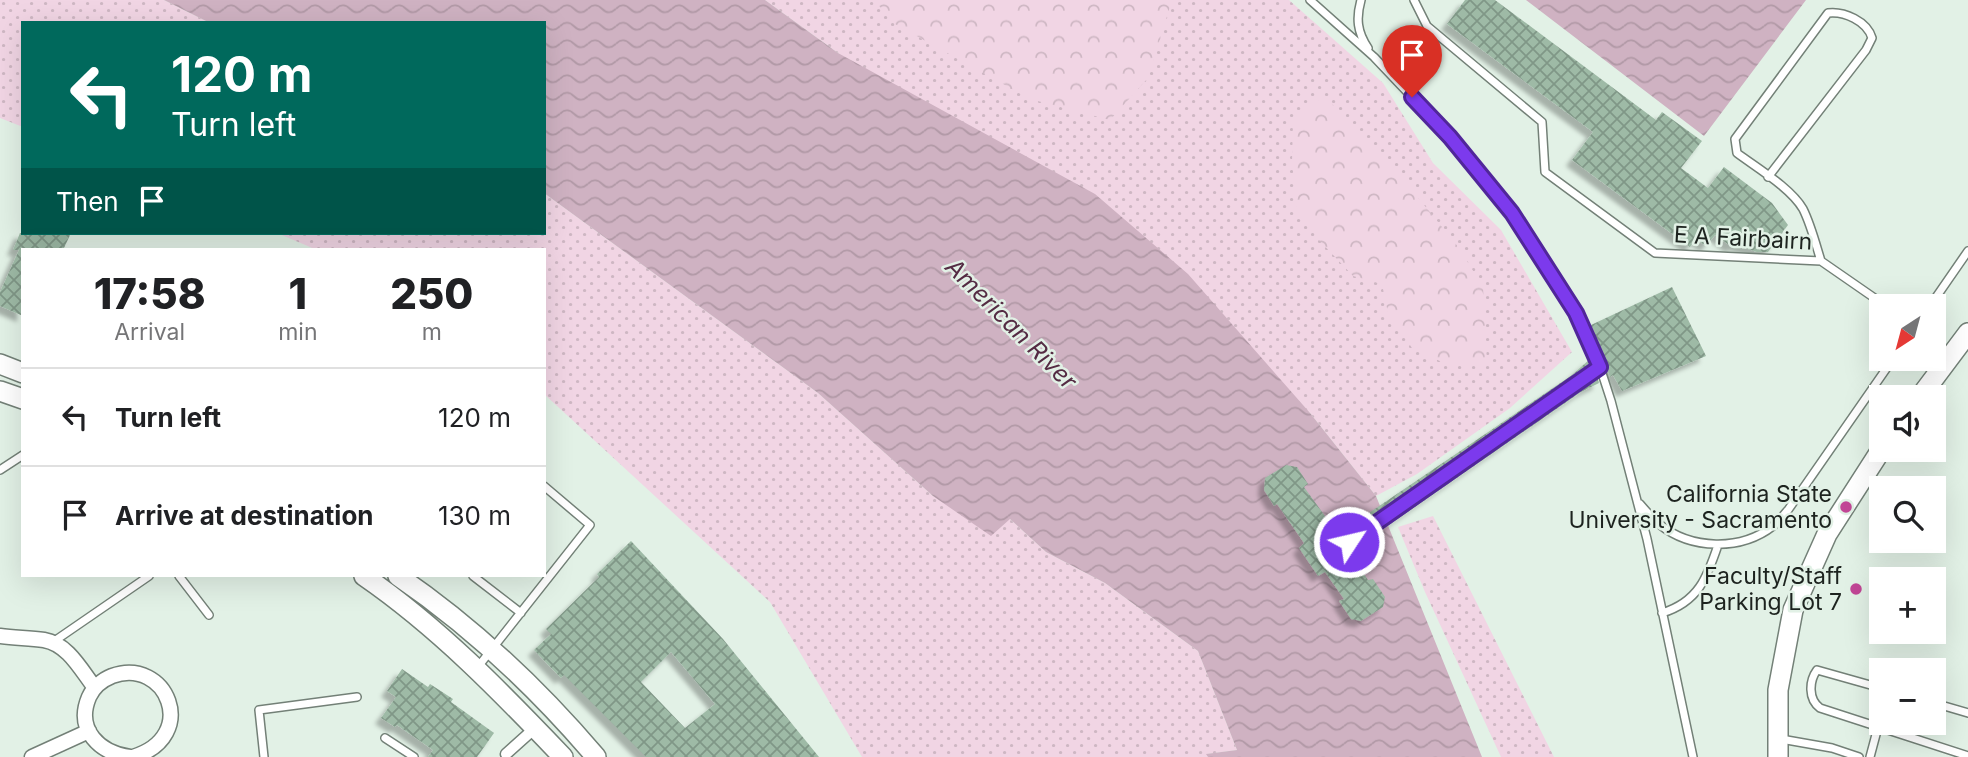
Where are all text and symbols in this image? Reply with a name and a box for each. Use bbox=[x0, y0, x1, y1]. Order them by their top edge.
pin bbox=[1382, 25, 1442, 97]
icon: arrive bbox=[1393, 36, 1431, 74]
text: 120 m bbox=[171, 45, 312, 104]
icon: left bbox=[56, 49, 147, 140]
text: Turn left bbox=[171, 105, 296, 144]
icon: arrive bbox=[133, 182, 171, 220]
text: Then bbox=[56, 186, 119, 217]
street label: E A Fairbairn bbox=[1673, 220, 1813, 256]
water label: American River bbox=[939, 251, 1084, 396]
text: 17:58 bbox=[94, 268, 206, 319]
text: 1 bbox=[289, 268, 307, 319]
text: 250 bbox=[390, 268, 473, 319]
north arrow bbox=[1869, 294, 1946, 371]
map controls bbox=[1869, 294, 1946, 735]
text: Arrival bbox=[114, 318, 185, 346]
text: min bbox=[278, 318, 317, 346]
text: m bbox=[422, 318, 442, 346]
button: sound bbox=[1869, 385, 1946, 462]
icon: left bbox=[56, 398, 94, 436]
text: Turn left bbox=[115, 402, 221, 433]
text: 120 m bbox=[438, 402, 511, 433]
button: search bbox=[1869, 476, 1946, 553]
place label: California State University - Sacramento bbox=[1568, 480, 1832, 534]
icon: arrive bbox=[56, 496, 94, 534]
marker: California State University - Sacramento bbox=[1838, 499, 1854, 515]
text: Arrive at destination bbox=[115, 500, 374, 531]
text: 130 m bbox=[438, 500, 511, 531]
position arrow bbox=[1312, 505, 1386, 579]
place label: Faculty/Staff Parking Lot 7 bbox=[1699, 562, 1842, 616]
button: + bbox=[1869, 567, 1946, 644]
marker: Faculty/Staff Parking Lot 7 bbox=[1848, 581, 1864, 597]
button: − bbox=[1869, 658, 1946, 735]

